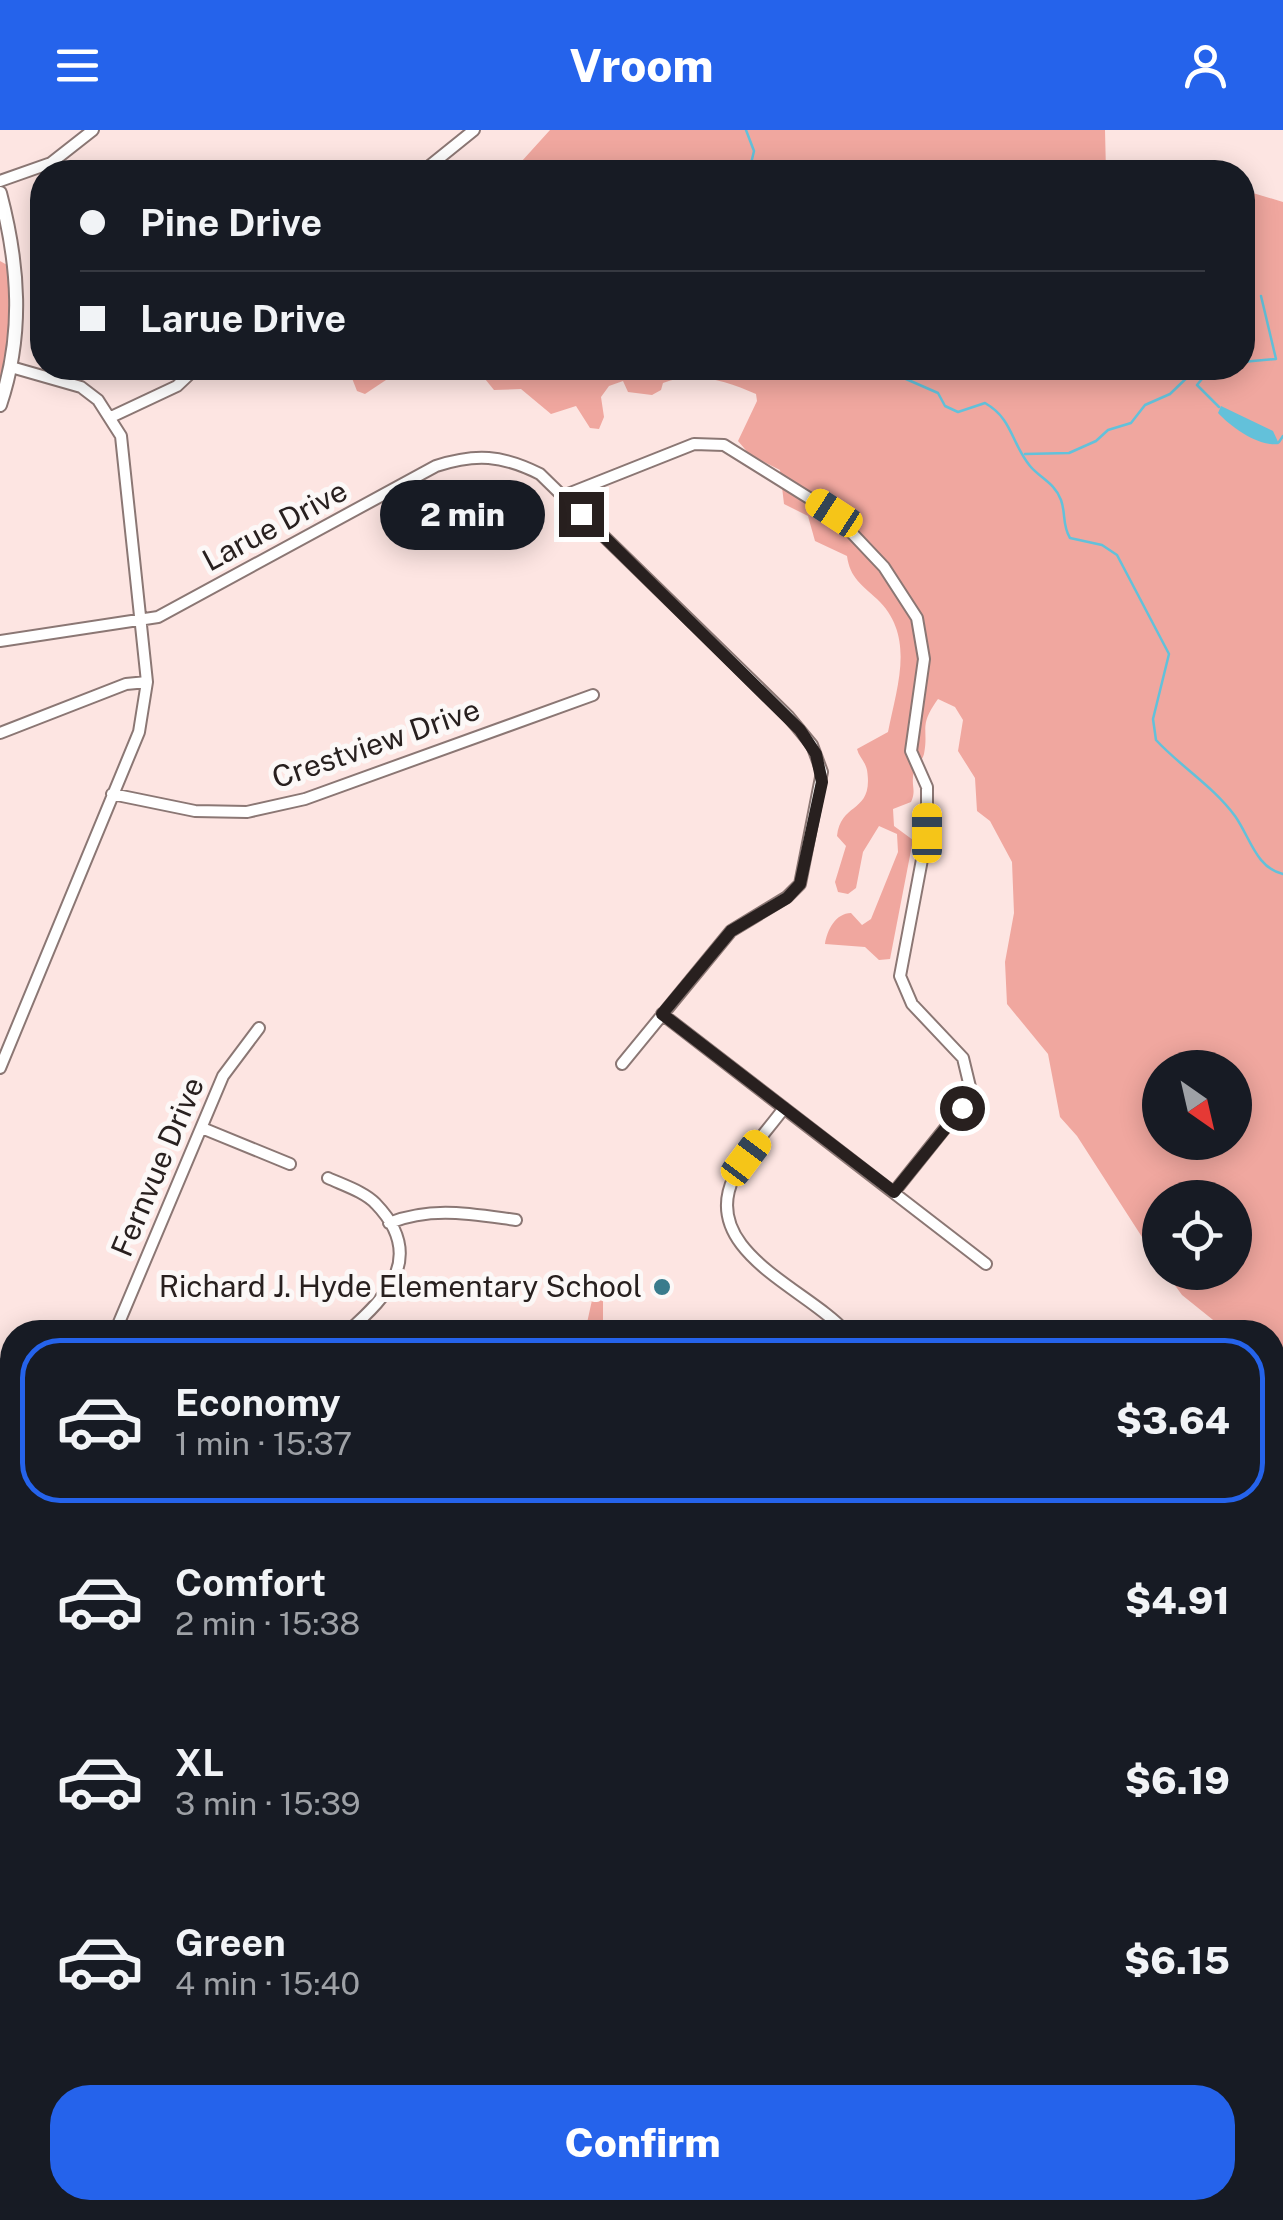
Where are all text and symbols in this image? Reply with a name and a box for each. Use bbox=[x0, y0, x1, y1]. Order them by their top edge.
icon: menu bbox=[50, 38, 105, 93]
icon: person bbox=[1178, 38, 1233, 93]
text: Vroom bbox=[570, 39, 713, 92]
text: Pine Drive bbox=[140, 200, 322, 245]
text: Larue Drive bbox=[140, 296, 346, 341]
street label: Larue Drive bbox=[196, 472, 353, 578]
callout: 2 min bbox=[381, 479, 546, 549]
car bbox=[801, 484, 867, 542]
route end bbox=[559, 492, 604, 537]
text: 2 min bbox=[420, 496, 505, 533]
street label: Crestview Drive bbox=[267, 691, 484, 795]
car bbox=[912, 803, 942, 863]
north arrow bbox=[1142, 1050, 1252, 1160]
map controls bbox=[1142, 1050, 1252, 1290]
street label: Fernvue Drive bbox=[103, 1072, 211, 1262]
route start bbox=[940, 1086, 985, 1131]
car bbox=[716, 1125, 776, 1191]
button: locate bbox=[1142, 1180, 1252, 1290]
place label: Richard J. Hyde Elementary School bbox=[159, 1268, 642, 1304]
marker: Richard J. Hyde Elementary School bbox=[651, 1276, 673, 1298]
icon: car bbox=[55, 1376, 145, 1466]
text: Economy bbox=[175, 1380, 341, 1425]
text: $3.64 bbox=[1116, 1398, 1230, 1443]
text: 1 min · 15:37 bbox=[175, 1425, 352, 1462]
icon: car bbox=[55, 1556, 145, 1646]
text: Comfort bbox=[175, 1560, 326, 1605]
text: $4.91 bbox=[1125, 1578, 1230, 1623]
text: 2 min · 15:38 bbox=[175, 1605, 360, 1642]
icon: car bbox=[55, 1736, 145, 1826]
text: XL bbox=[175, 1740, 224, 1785]
text: $6.19 bbox=[1125, 1758, 1230, 1803]
text: 3 min · 15:39 bbox=[175, 1785, 361, 1822]
icon: car bbox=[55, 1916, 145, 2006]
text: Green bbox=[175, 1920, 286, 1965]
text: $6.15 bbox=[1124, 1938, 1230, 1983]
text: 4 min · 15:40 bbox=[175, 1965, 360, 2002]
button: Confirm bbox=[50, 2085, 1235, 2200]

